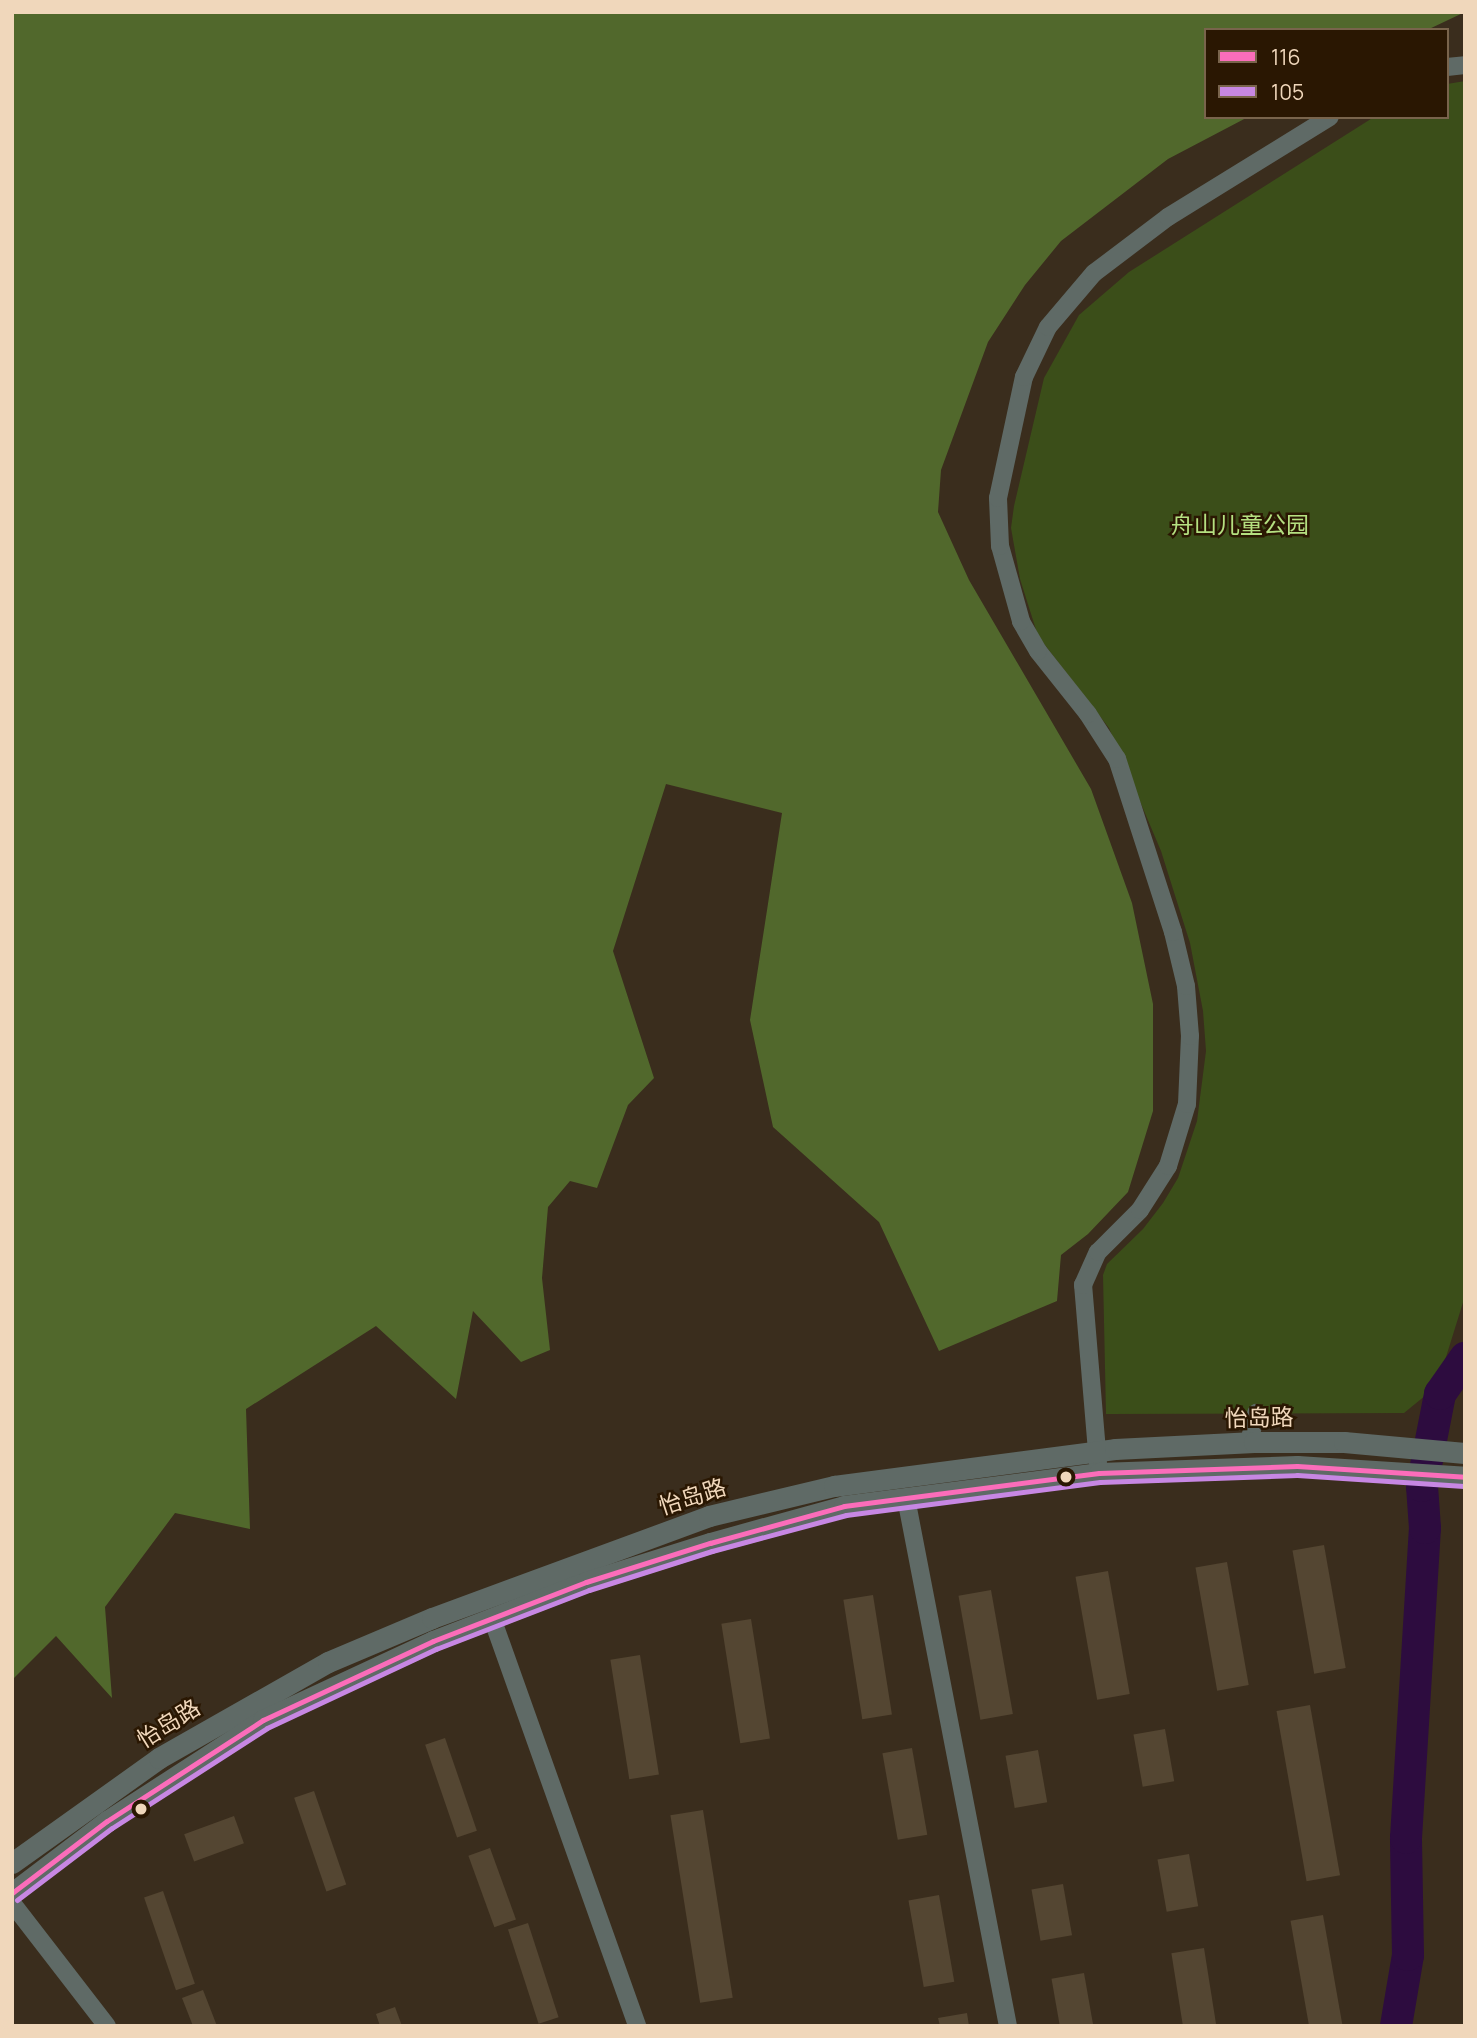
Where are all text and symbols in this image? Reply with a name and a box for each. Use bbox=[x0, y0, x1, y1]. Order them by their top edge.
legend bbox=[1204, 28, 1449, 119]
text: 116 bbox=[1271, 43, 1300, 71]
text: 105 bbox=[1271, 78, 1304, 106]
park label: 舟山儿童公园 bbox=[1171, 510, 1309, 538]
street label: 怡岛路 bbox=[1224, 1403, 1294, 1431]
unlabelled marker bbox=[1059, 1470, 1073, 1484]
street label: 怡岛路 bbox=[655, 1472, 729, 1520]
street label: 怡岛路 bbox=[131, 1693, 205, 1753]
unlabelled marker bbox=[134, 1802, 148, 1816]

